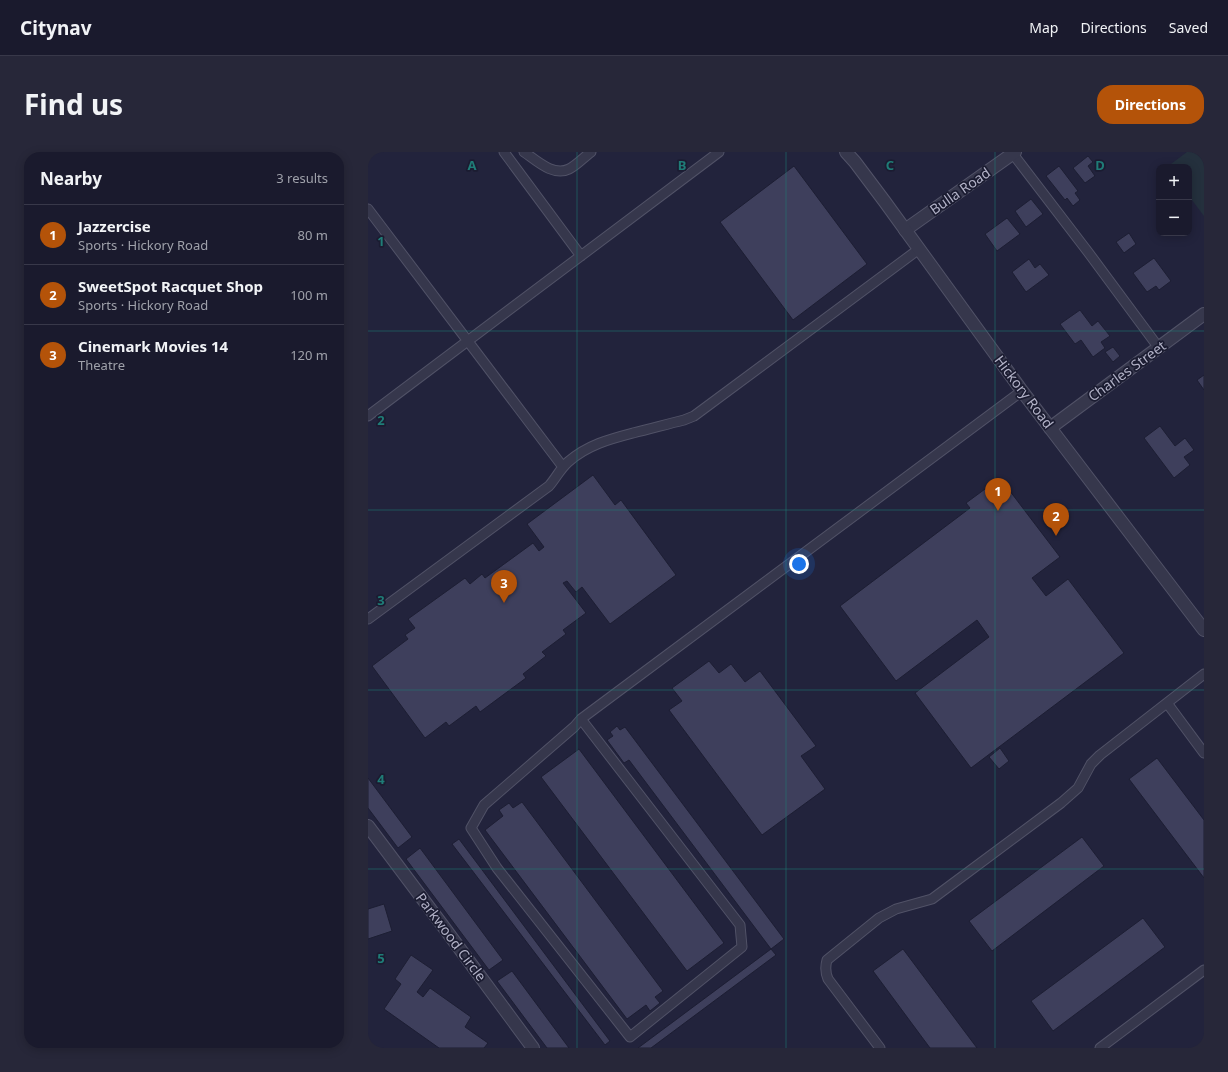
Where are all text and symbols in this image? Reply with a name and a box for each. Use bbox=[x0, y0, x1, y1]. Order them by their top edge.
text: Citynav bbox=[20, 15, 92, 41]
text: Map bbox=[1029, 18, 1058, 37]
text: Directions bbox=[1080, 18, 1147, 37]
text: Saved bbox=[1169, 18, 1208, 37]
text: Find us bbox=[24, 85, 123, 123]
button: Directions bbox=[1097, 85, 1204, 124]
text: A bbox=[468, 156, 477, 174]
text: B bbox=[678, 156, 686, 174]
text: C bbox=[886, 156, 894, 174]
text: D bbox=[1095, 156, 1105, 174]
street label: Bulla Road bbox=[926, 163, 994, 218]
map controls bbox=[1156, 164, 1192, 236]
button: + bbox=[1156, 164, 1192, 200]
text: Nearby bbox=[40, 167, 102, 190]
text: 3 results bbox=[276, 169, 328, 187]
button: − bbox=[1156, 200, 1192, 236]
text: Jazzercise bbox=[78, 216, 151, 236]
text: 1 bbox=[49, 226, 57, 244]
text: 80 m bbox=[298, 226, 328, 244]
text: 1 bbox=[377, 232, 385, 250]
text: Sports · Hickory Road bbox=[78, 236, 208, 254]
text: SweetSpot Racquet Shop bbox=[78, 276, 263, 296]
text: 2 bbox=[49, 286, 57, 304]
text: 100 m bbox=[290, 286, 328, 304]
text: Sports · Hickory Road bbox=[78, 296, 208, 314]
text: Cinemark Movies 14 bbox=[78, 336, 228, 356]
street label: Charles Street bbox=[1084, 336, 1170, 405]
text: 3 bbox=[49, 346, 57, 364]
text: 120 m bbox=[290, 346, 328, 364]
street label: Hickory Road bbox=[991, 351, 1058, 432]
text: Theatre bbox=[78, 356, 125, 374]
text: 2 bbox=[377, 411, 385, 429]
pin: 1 bbox=[985, 478, 1011, 511]
pin: 2 bbox=[1043, 503, 1069, 536]
your location bbox=[789, 554, 809, 574]
pin: 3 bbox=[491, 570, 517, 603]
text: 3 bbox=[377, 591, 385, 609]
text: 4 bbox=[377, 770, 385, 788]
street label: Parkwood Circle bbox=[412, 889, 491, 985]
text: 5 bbox=[377, 949, 385, 967]

